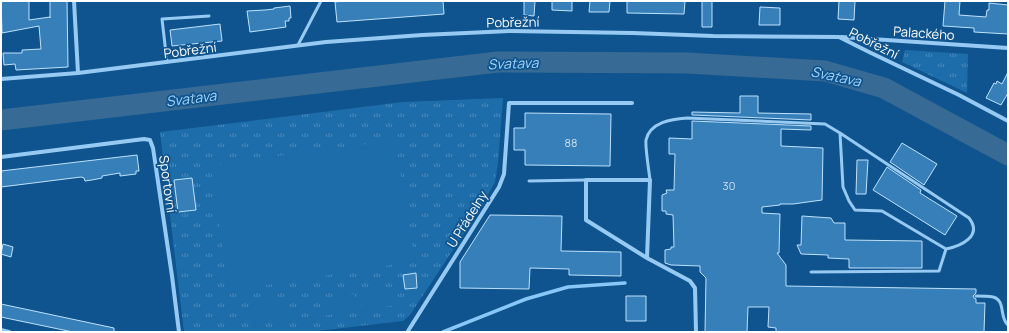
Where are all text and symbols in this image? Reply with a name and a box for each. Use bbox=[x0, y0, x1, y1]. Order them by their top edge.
street label: Pobřežní bbox=[486, 13, 540, 31]
street label: Palackého bbox=[893, 22, 956, 44]
street label: Pobřežní bbox=[846, 23, 902, 63]
street label: Pobřežní bbox=[163, 38, 217, 62]
water label: Svatava bbox=[487, 53, 540, 73]
water label: Svatava bbox=[809, 61, 864, 91]
water label: Svatava bbox=[165, 85, 219, 111]
house number: 88 bbox=[565, 135, 577, 150]
street label: Sportovní bbox=[155, 154, 181, 214]
house number: 30 bbox=[723, 178, 735, 193]
street label: U Přádelny bbox=[442, 187, 492, 251]

